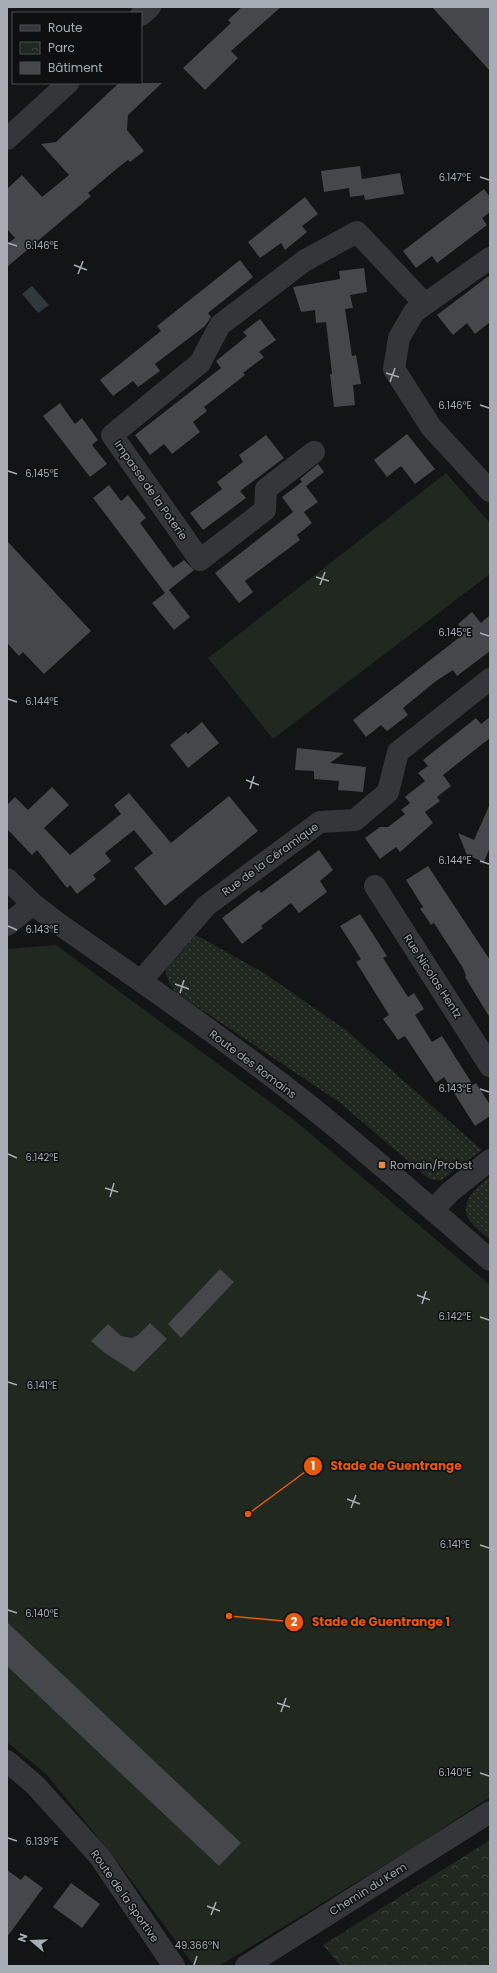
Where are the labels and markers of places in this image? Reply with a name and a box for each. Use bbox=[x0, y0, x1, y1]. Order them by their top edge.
place label: Romain/Probst bbox=[390, 1157, 472, 1173]
marker: Romain/Probst bbox=[377, 1160, 387, 1170]
callout: Stade de Guentrange bbox=[303, 1454, 470, 1478]
callout: Stade de Guentrange 1 bbox=[284, 1610, 458, 1634]

